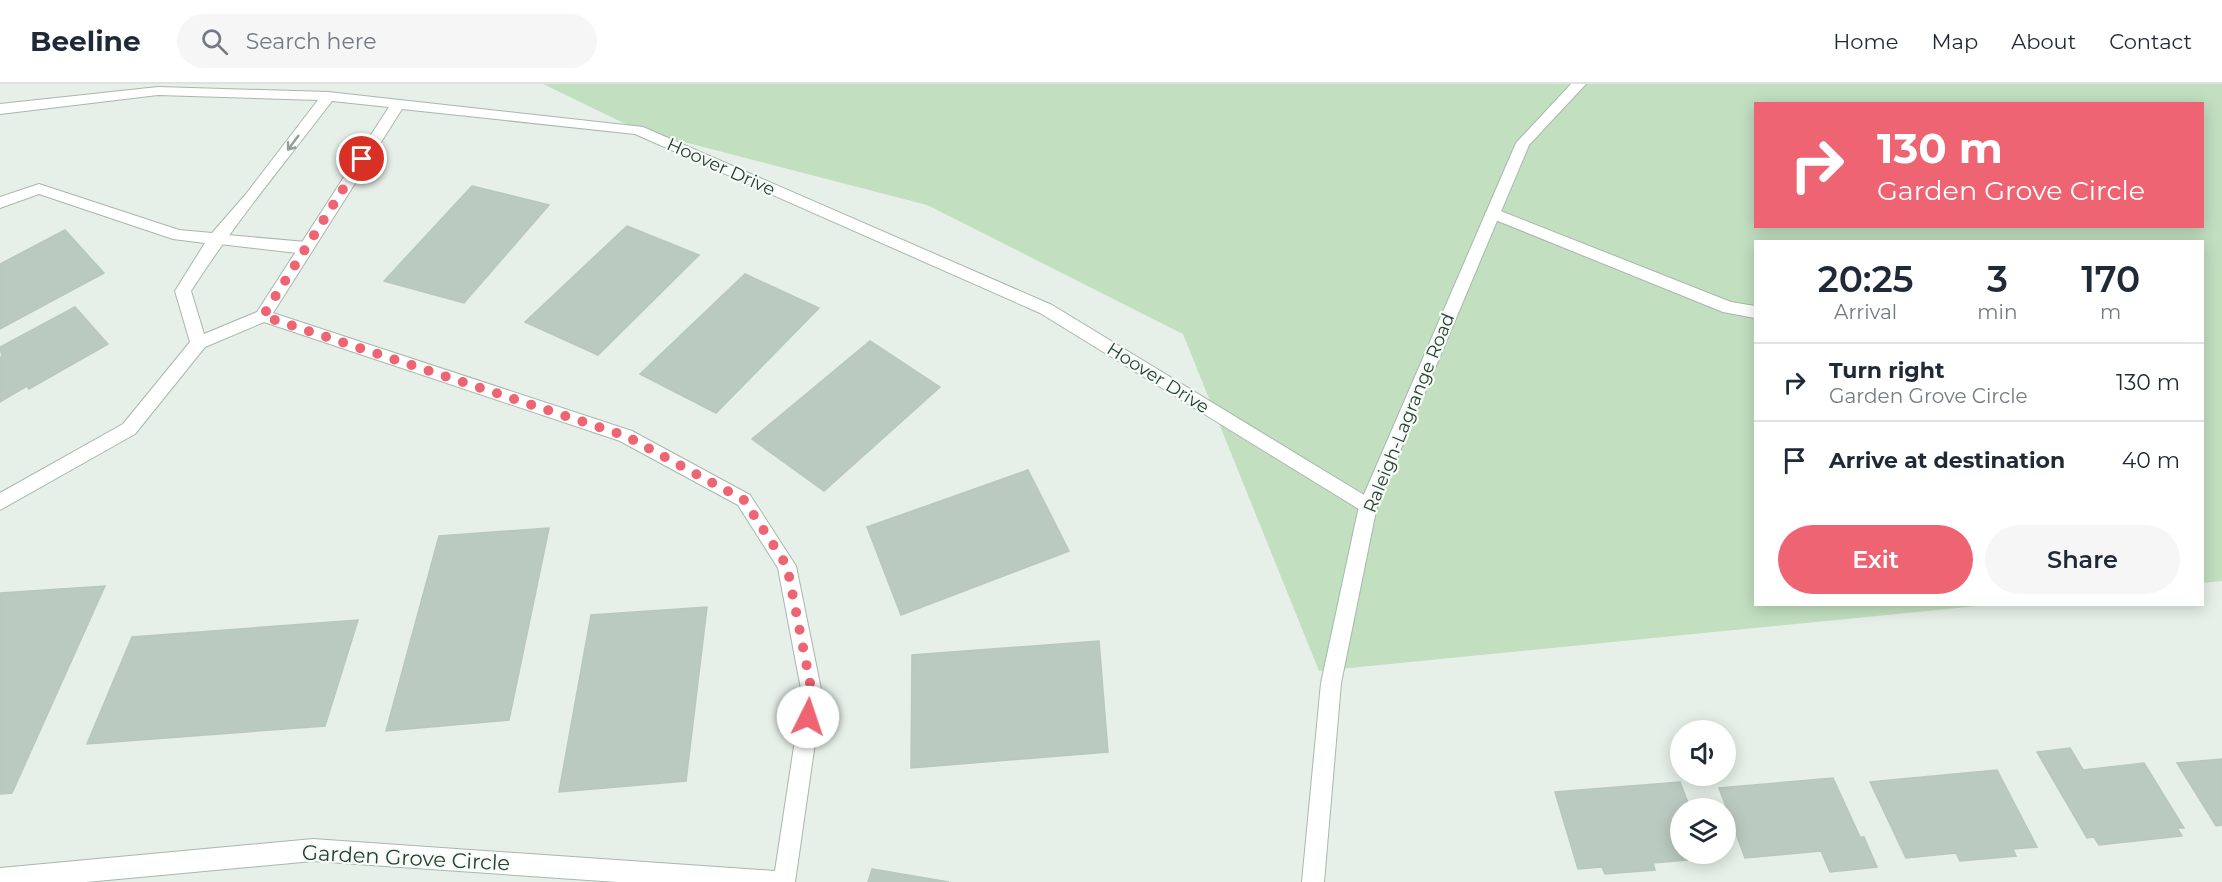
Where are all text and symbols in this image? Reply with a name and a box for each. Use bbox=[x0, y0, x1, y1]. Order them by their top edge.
search box bbox=[177, 14, 597, 68]
text: Beeline bbox=[30, 24, 141, 58]
icon: search bbox=[198, 25, 231, 58]
text: Search here bbox=[246, 28, 377, 55]
text: Home bbox=[1833, 29, 1898, 54]
text: Map bbox=[1931, 29, 1978, 54]
text: About bbox=[2011, 29, 2076, 54]
text: Contact bbox=[2109, 29, 2192, 54]
text: 130 m bbox=[1877, 122, 2003, 174]
icon: right bbox=[1778, 126, 1856, 204]
pin bbox=[336, 133, 387, 184]
street label: Hoover Drive bbox=[663, 133, 779, 201]
one-way arrow bbox=[286, 135, 299, 151]
icon: arrive bbox=[345, 142, 378, 175]
text: Garden Grove Circle bbox=[1877, 174, 2145, 207]
text: 20:25 bbox=[1818, 257, 1914, 301]
text: 3 bbox=[1987, 257, 2008, 301]
text: 170 bbox=[2081, 257, 2140, 301]
text: Arrival bbox=[1834, 300, 1897, 324]
text: min bbox=[1977, 300, 2017, 324]
text: m bbox=[2100, 300, 2121, 324]
street label: Raleigh-Lagrange Road bbox=[1359, 310, 1459, 516]
street label: Hoover Drive bbox=[1103, 338, 1213, 418]
text: Turn right bbox=[1829, 357, 1944, 384]
icon: right bbox=[1778, 366, 1811, 399]
text: 130 m bbox=[2116, 369, 2180, 396]
text: Garden Grove Circle bbox=[1829, 384, 2028, 408]
icon: arrive bbox=[1778, 444, 1811, 477]
text: Arrive at destination bbox=[1829, 447, 2065, 474]
text: 40 m bbox=[2122, 447, 2180, 474]
button: Exit bbox=[1778, 525, 1973, 594]
button: Share bbox=[1985, 525, 2180, 594]
position arrow bbox=[776, 685, 840, 749]
map controls bbox=[1670, 720, 1736, 864]
button: sound bbox=[1670, 720, 1736, 786]
button: layers bbox=[1670, 798, 1736, 864]
street label: Garden Grove Circle bbox=[301, 840, 511, 875]

